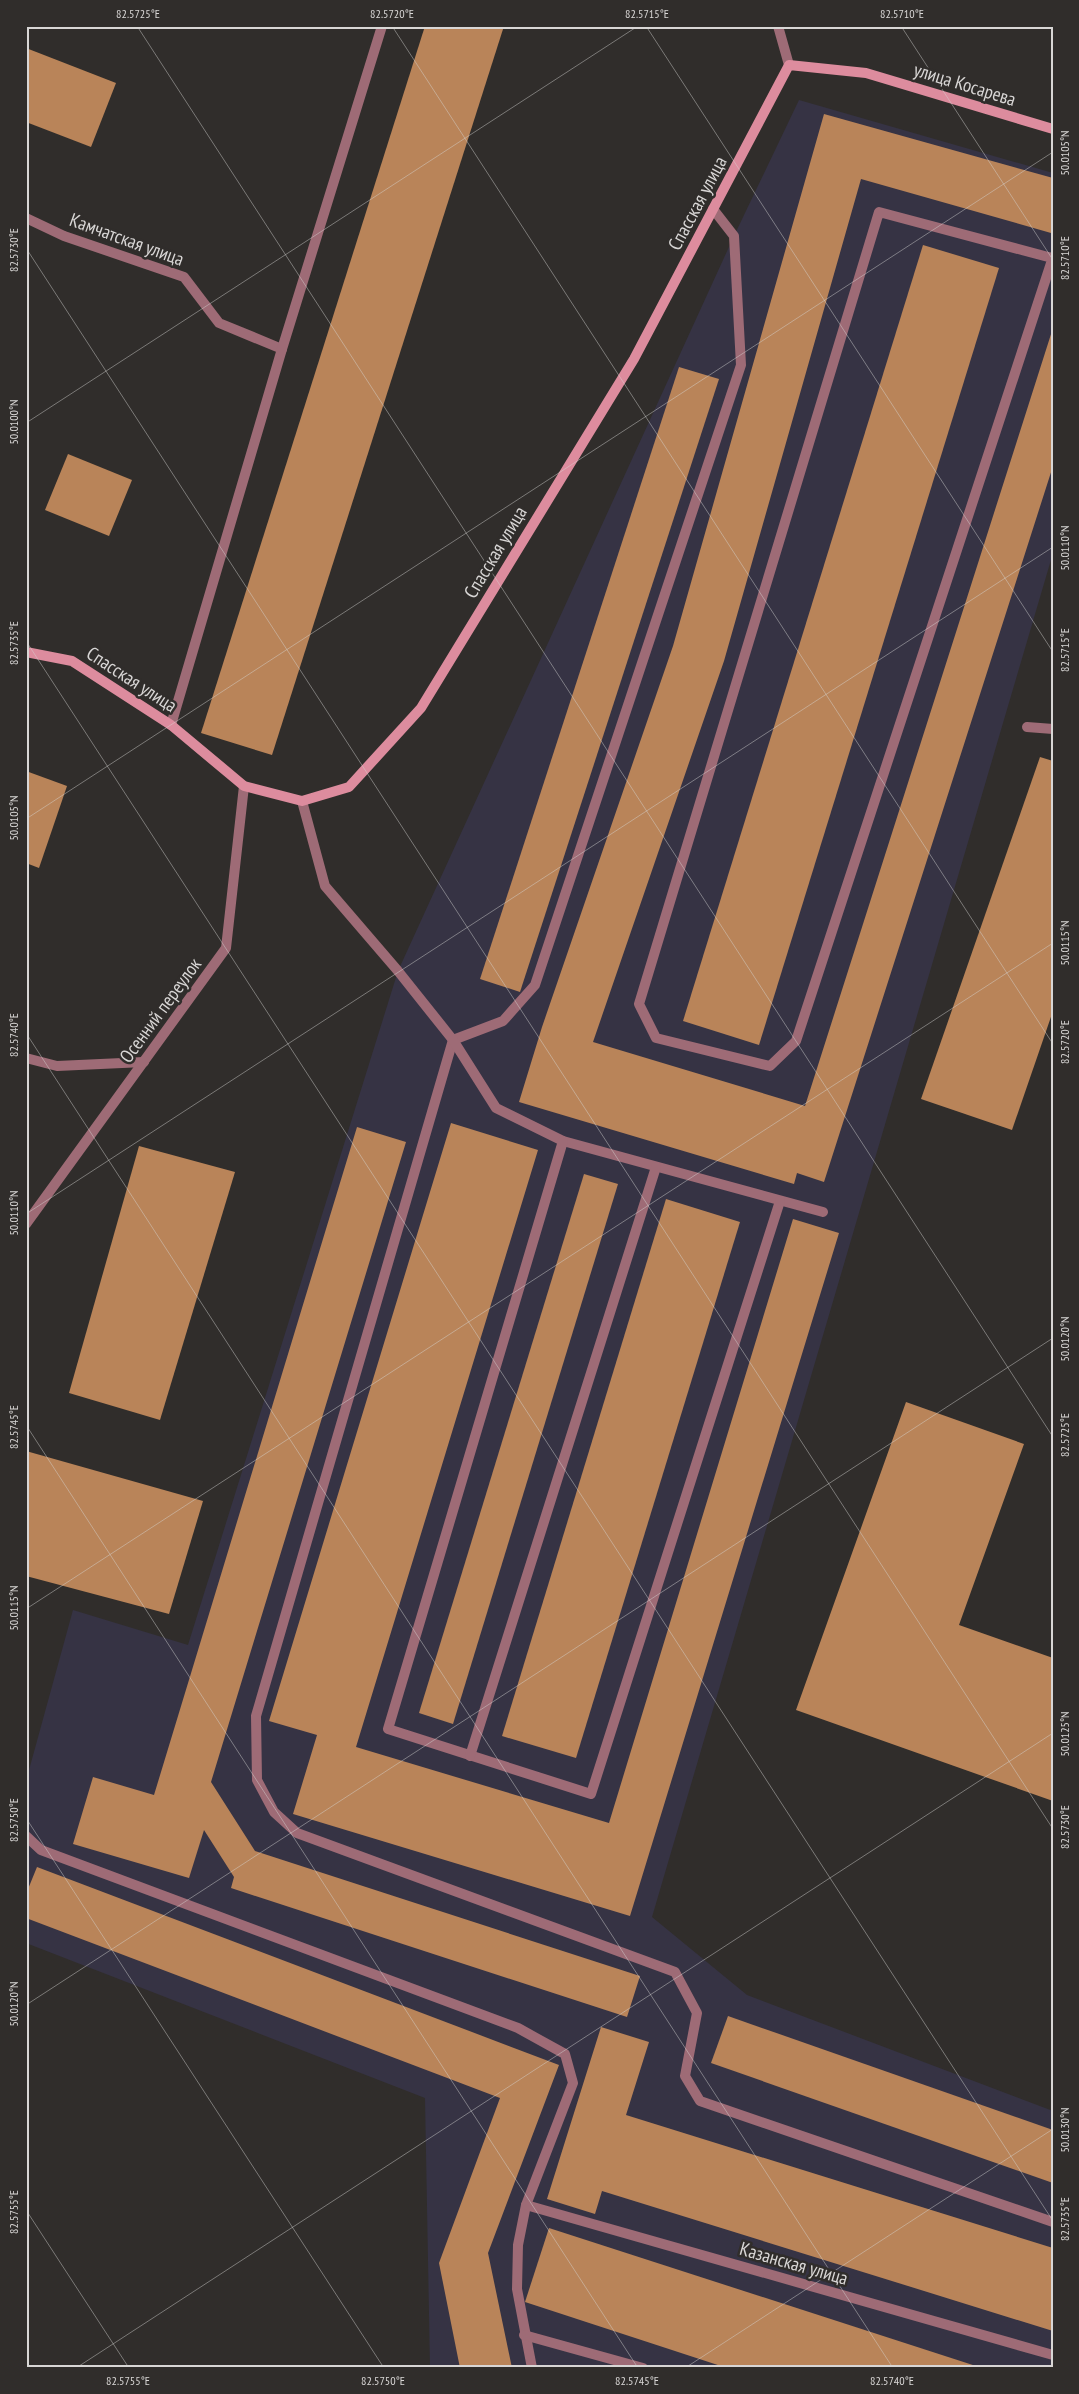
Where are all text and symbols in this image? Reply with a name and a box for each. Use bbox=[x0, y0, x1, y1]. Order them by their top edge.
text: 82.5725°E bbox=[116, 6, 160, 21]
text: 82.5720°E bbox=[370, 6, 414, 21]
text: 82.5715°E bbox=[625, 6, 669, 21]
text: 82.5710°E bbox=[880, 6, 924, 21]
street label: улица Косарева bbox=[911, 57, 1019, 111]
text: 50.0105°N bbox=[1057, 130, 1072, 176]
street label: Спасская улица bbox=[662, 152, 732, 254]
street label: Камчатская улица bbox=[67, 207, 187, 271]
text: 82.5730°E bbox=[6, 228, 21, 272]
text: 82.5710°E bbox=[1057, 236, 1072, 280]
text: 50.0100°N bbox=[6, 399, 21, 445]
street label: Спасская улица bbox=[458, 502, 532, 602]
text: 50.0110°N bbox=[1057, 525, 1072, 571]
text: 82.5735°E bbox=[6, 621, 21, 665]
text: 82.5715°E bbox=[1057, 628, 1072, 672]
street label: Спасская улица bbox=[82, 641, 182, 717]
text: 50.0105°N bbox=[6, 795, 21, 841]
text: 50.0115°N bbox=[1057, 920, 1072, 966]
street label: Осенний переулок bbox=[114, 952, 207, 1067]
text: 82.5740°E bbox=[6, 1013, 21, 1057]
text: 82.5720°E bbox=[1057, 1020, 1072, 1064]
text: 50.0110°N bbox=[6, 1190, 21, 1236]
text: 50.0120°N bbox=[1057, 1316, 1072, 1362]
text: 82.5745°E bbox=[6, 1405, 21, 1449]
text: 82.5725°E bbox=[1057, 1413, 1072, 1457]
text: 50.0115°N bbox=[6, 1585, 21, 1631]
text: 50.0125°N bbox=[1057, 1711, 1072, 1757]
text: 82.5750°E bbox=[6, 1798, 21, 1842]
text: 82.5730°E bbox=[1057, 1805, 1072, 1849]
text: 50.0120°N bbox=[6, 1981, 21, 2027]
text: 50.0130°N bbox=[1057, 2107, 1072, 2153]
text: 82.5755°E bbox=[6, 2190, 21, 2234]
text: 82.5735°E bbox=[1057, 2197, 1072, 2241]
street label: Казанская улица bbox=[737, 2236, 851, 2290]
text: 82.5755°E bbox=[106, 2373, 150, 2388]
text: 82.5750°E bbox=[361, 2373, 405, 2388]
text: 82.5745°E bbox=[615, 2373, 659, 2388]
text: 82.5740°E bbox=[870, 2373, 914, 2388]

